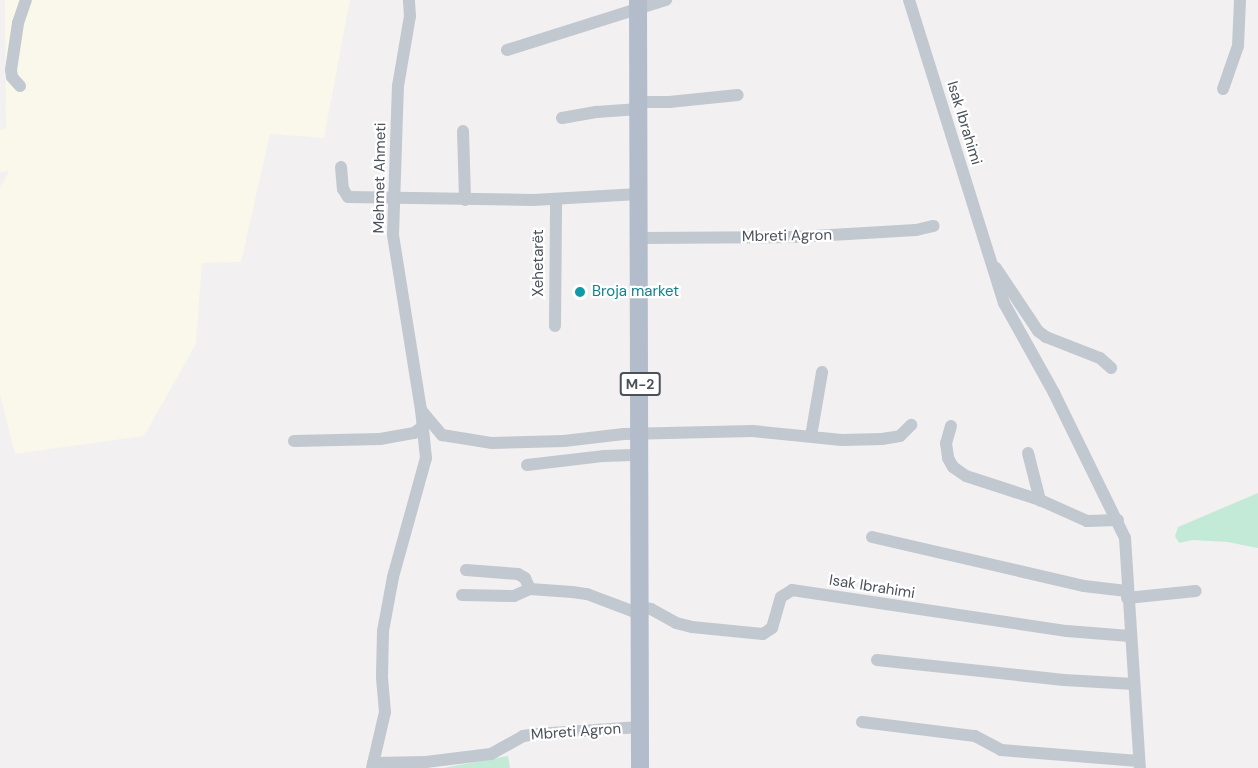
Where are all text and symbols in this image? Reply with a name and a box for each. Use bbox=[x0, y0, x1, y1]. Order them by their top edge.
street label: Isak Ibrahimi bbox=[943, 79, 985, 167]
street label: Mehmet Ahmeti bbox=[370, 122, 390, 234]
street label: Mbreti Agron bbox=[742, 226, 832, 246]
street label: Xehetarët bbox=[530, 229, 548, 297]
place label: Broja market bbox=[592, 283, 679, 301]
marker: Broja market bbox=[573, 285, 587, 299]
road number: M-2 bbox=[619, 373, 661, 395]
street label: Isak Ibrahimi bbox=[828, 571, 916, 603]
street label: Mbreti Agron bbox=[530, 720, 622, 744]

